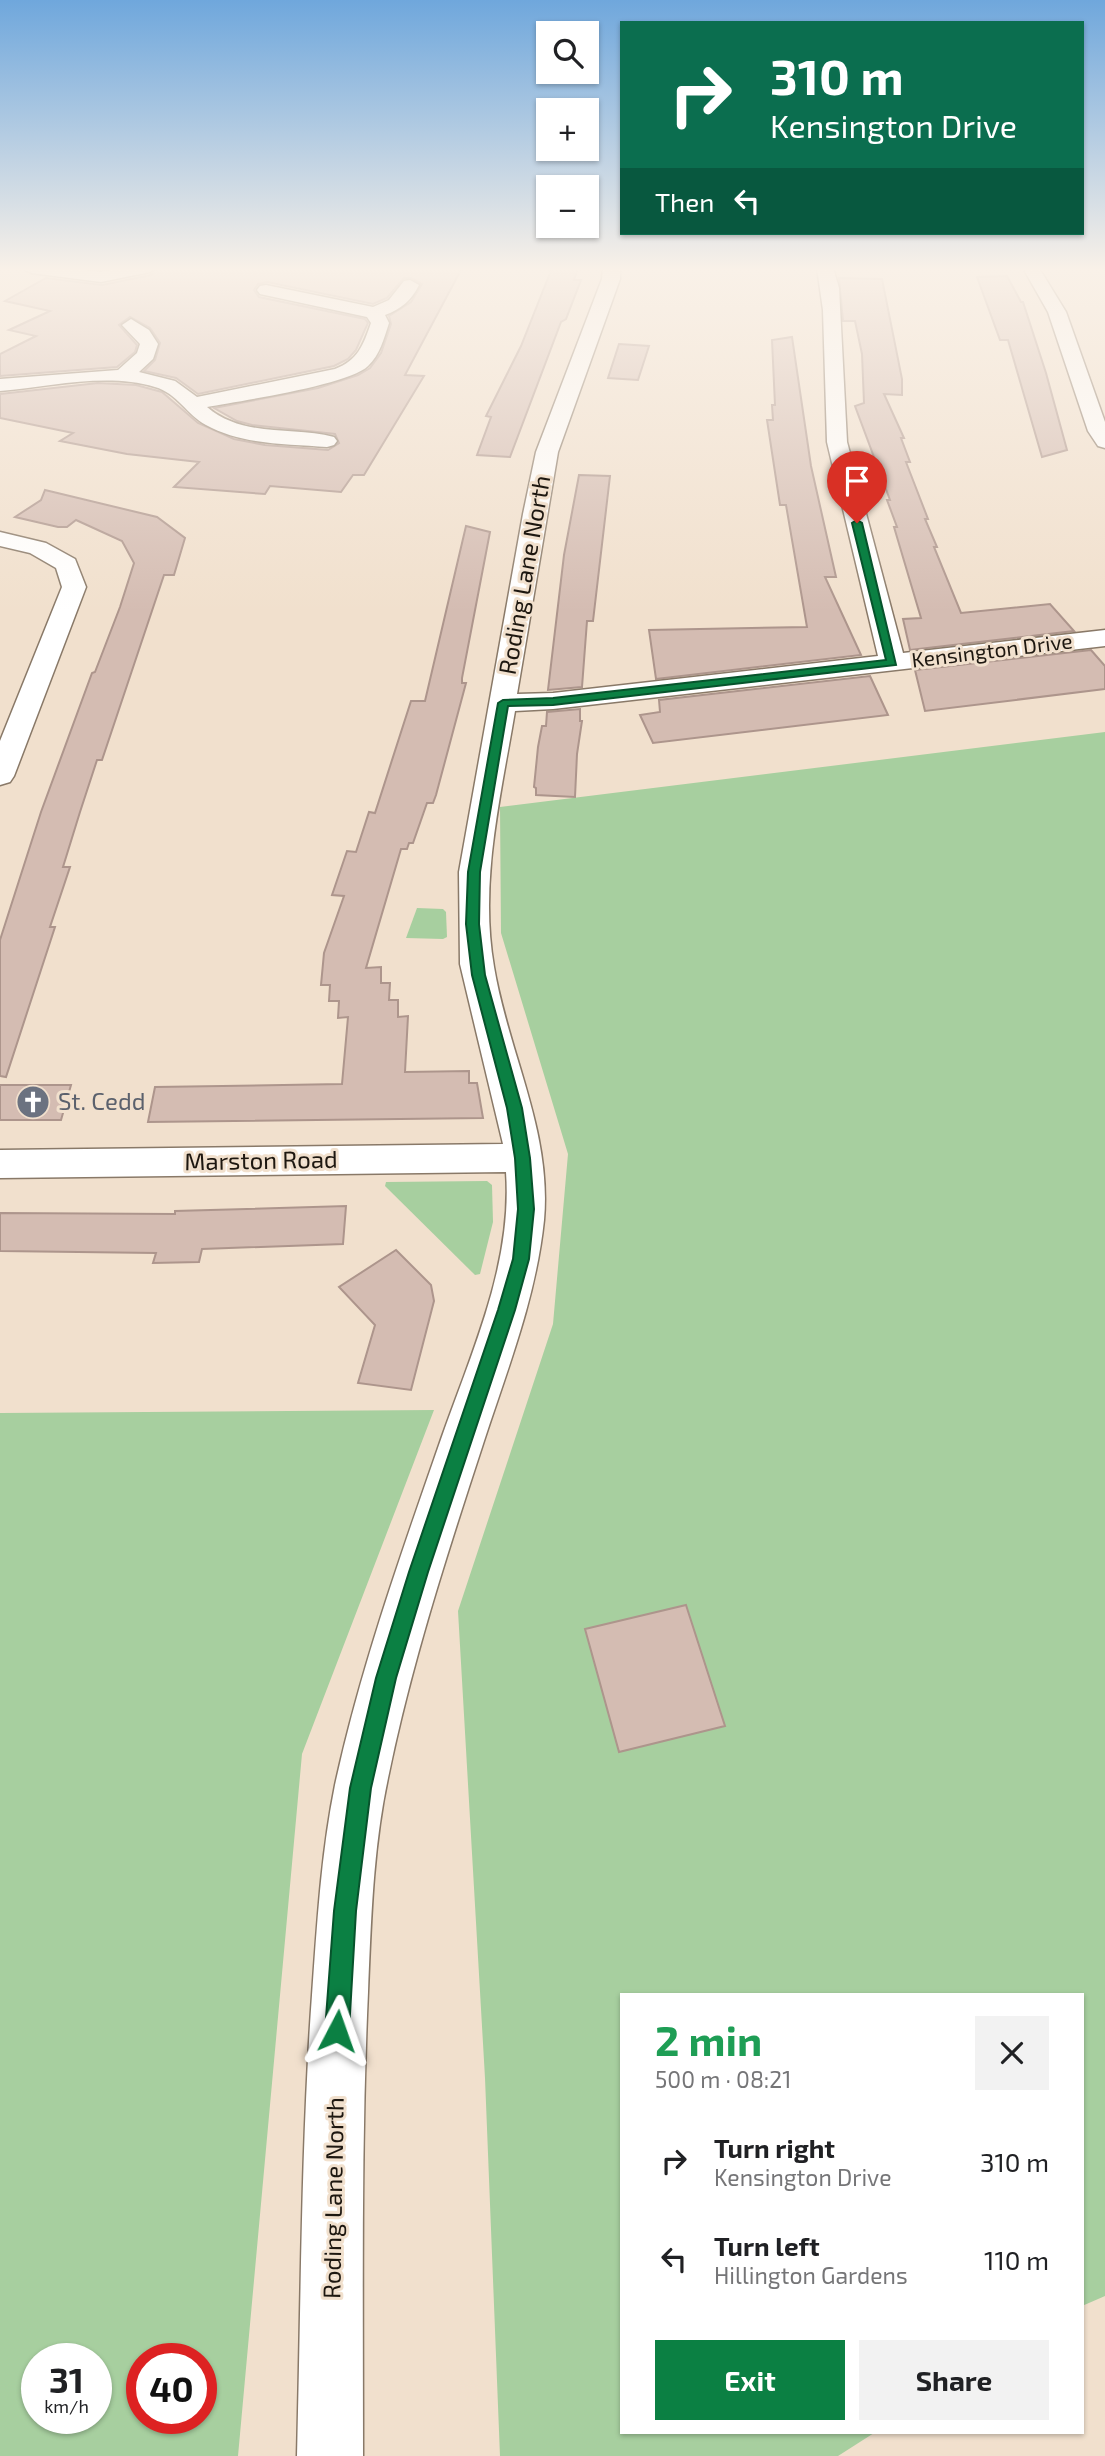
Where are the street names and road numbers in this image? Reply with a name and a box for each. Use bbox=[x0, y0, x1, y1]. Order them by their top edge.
street label: Roding Lane North bbox=[492, 473, 555, 677]
street label: Kensington Drive bbox=[910, 627, 1074, 672]
street label: Marston Road bbox=[184, 1144, 338, 1175]
street label: Roding Lane North bbox=[316, 2097, 349, 2299]

